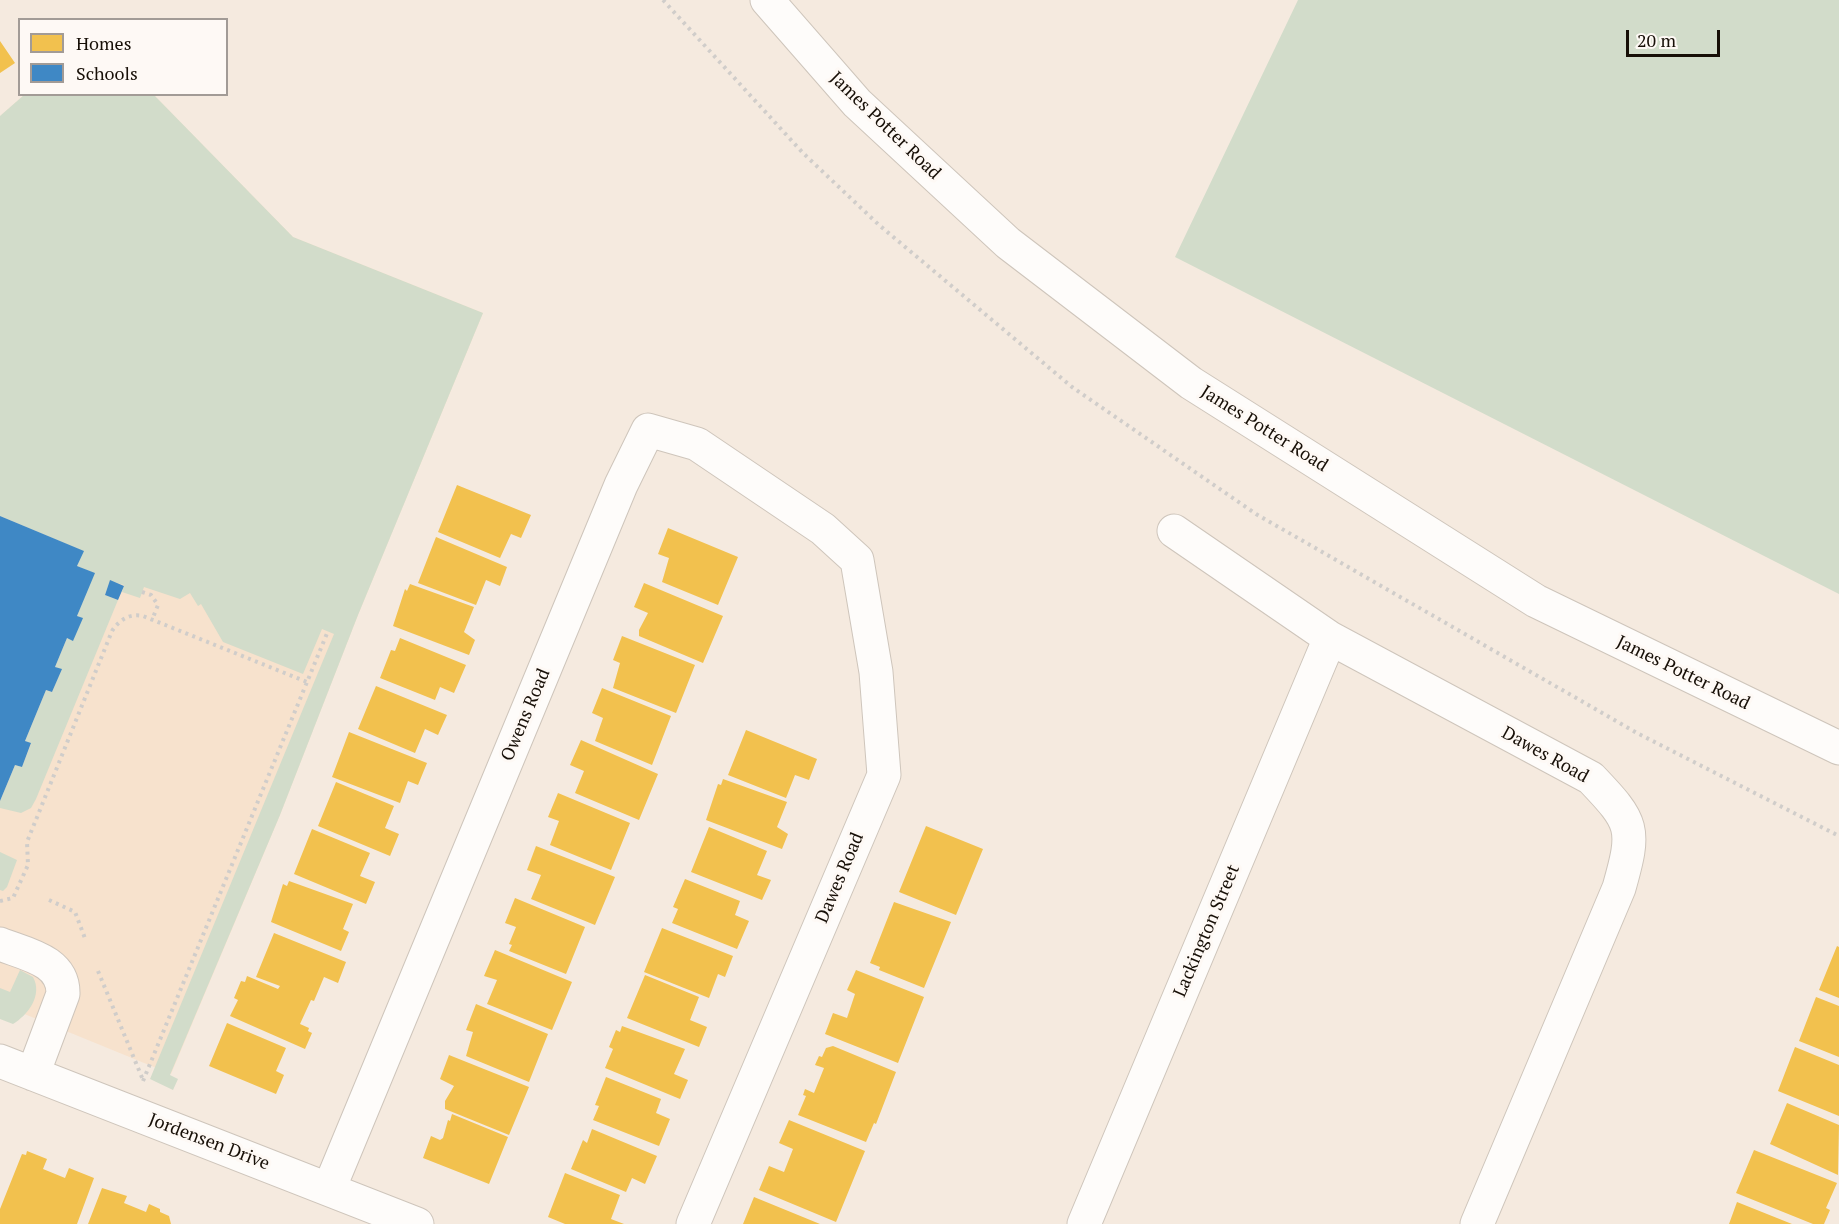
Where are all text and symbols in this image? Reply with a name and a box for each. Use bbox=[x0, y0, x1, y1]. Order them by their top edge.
legend bbox=[18, 18, 228, 96]
scale bar bbox=[1629, 18, 1724, 56]
text: 20 m bbox=[1637, 28, 1676, 52]
text: Homes bbox=[76, 31, 131, 55]
text: Schools bbox=[76, 61, 138, 85]
street label: James Potter Road bbox=[825, 68, 945, 184]
street label: James Potter Road bbox=[1196, 381, 1332, 477]
street label: James Potter Road bbox=[1613, 631, 1753, 715]
street label: Owens Road bbox=[497, 666, 555, 764]
street label: Dawes Road bbox=[1498, 722, 1592, 788]
street label: Dawes Road bbox=[811, 830, 869, 926]
street label: Lackington Street bbox=[1169, 861, 1245, 1001]
street label: Jordensen Drive bbox=[146, 1109, 272, 1175]

